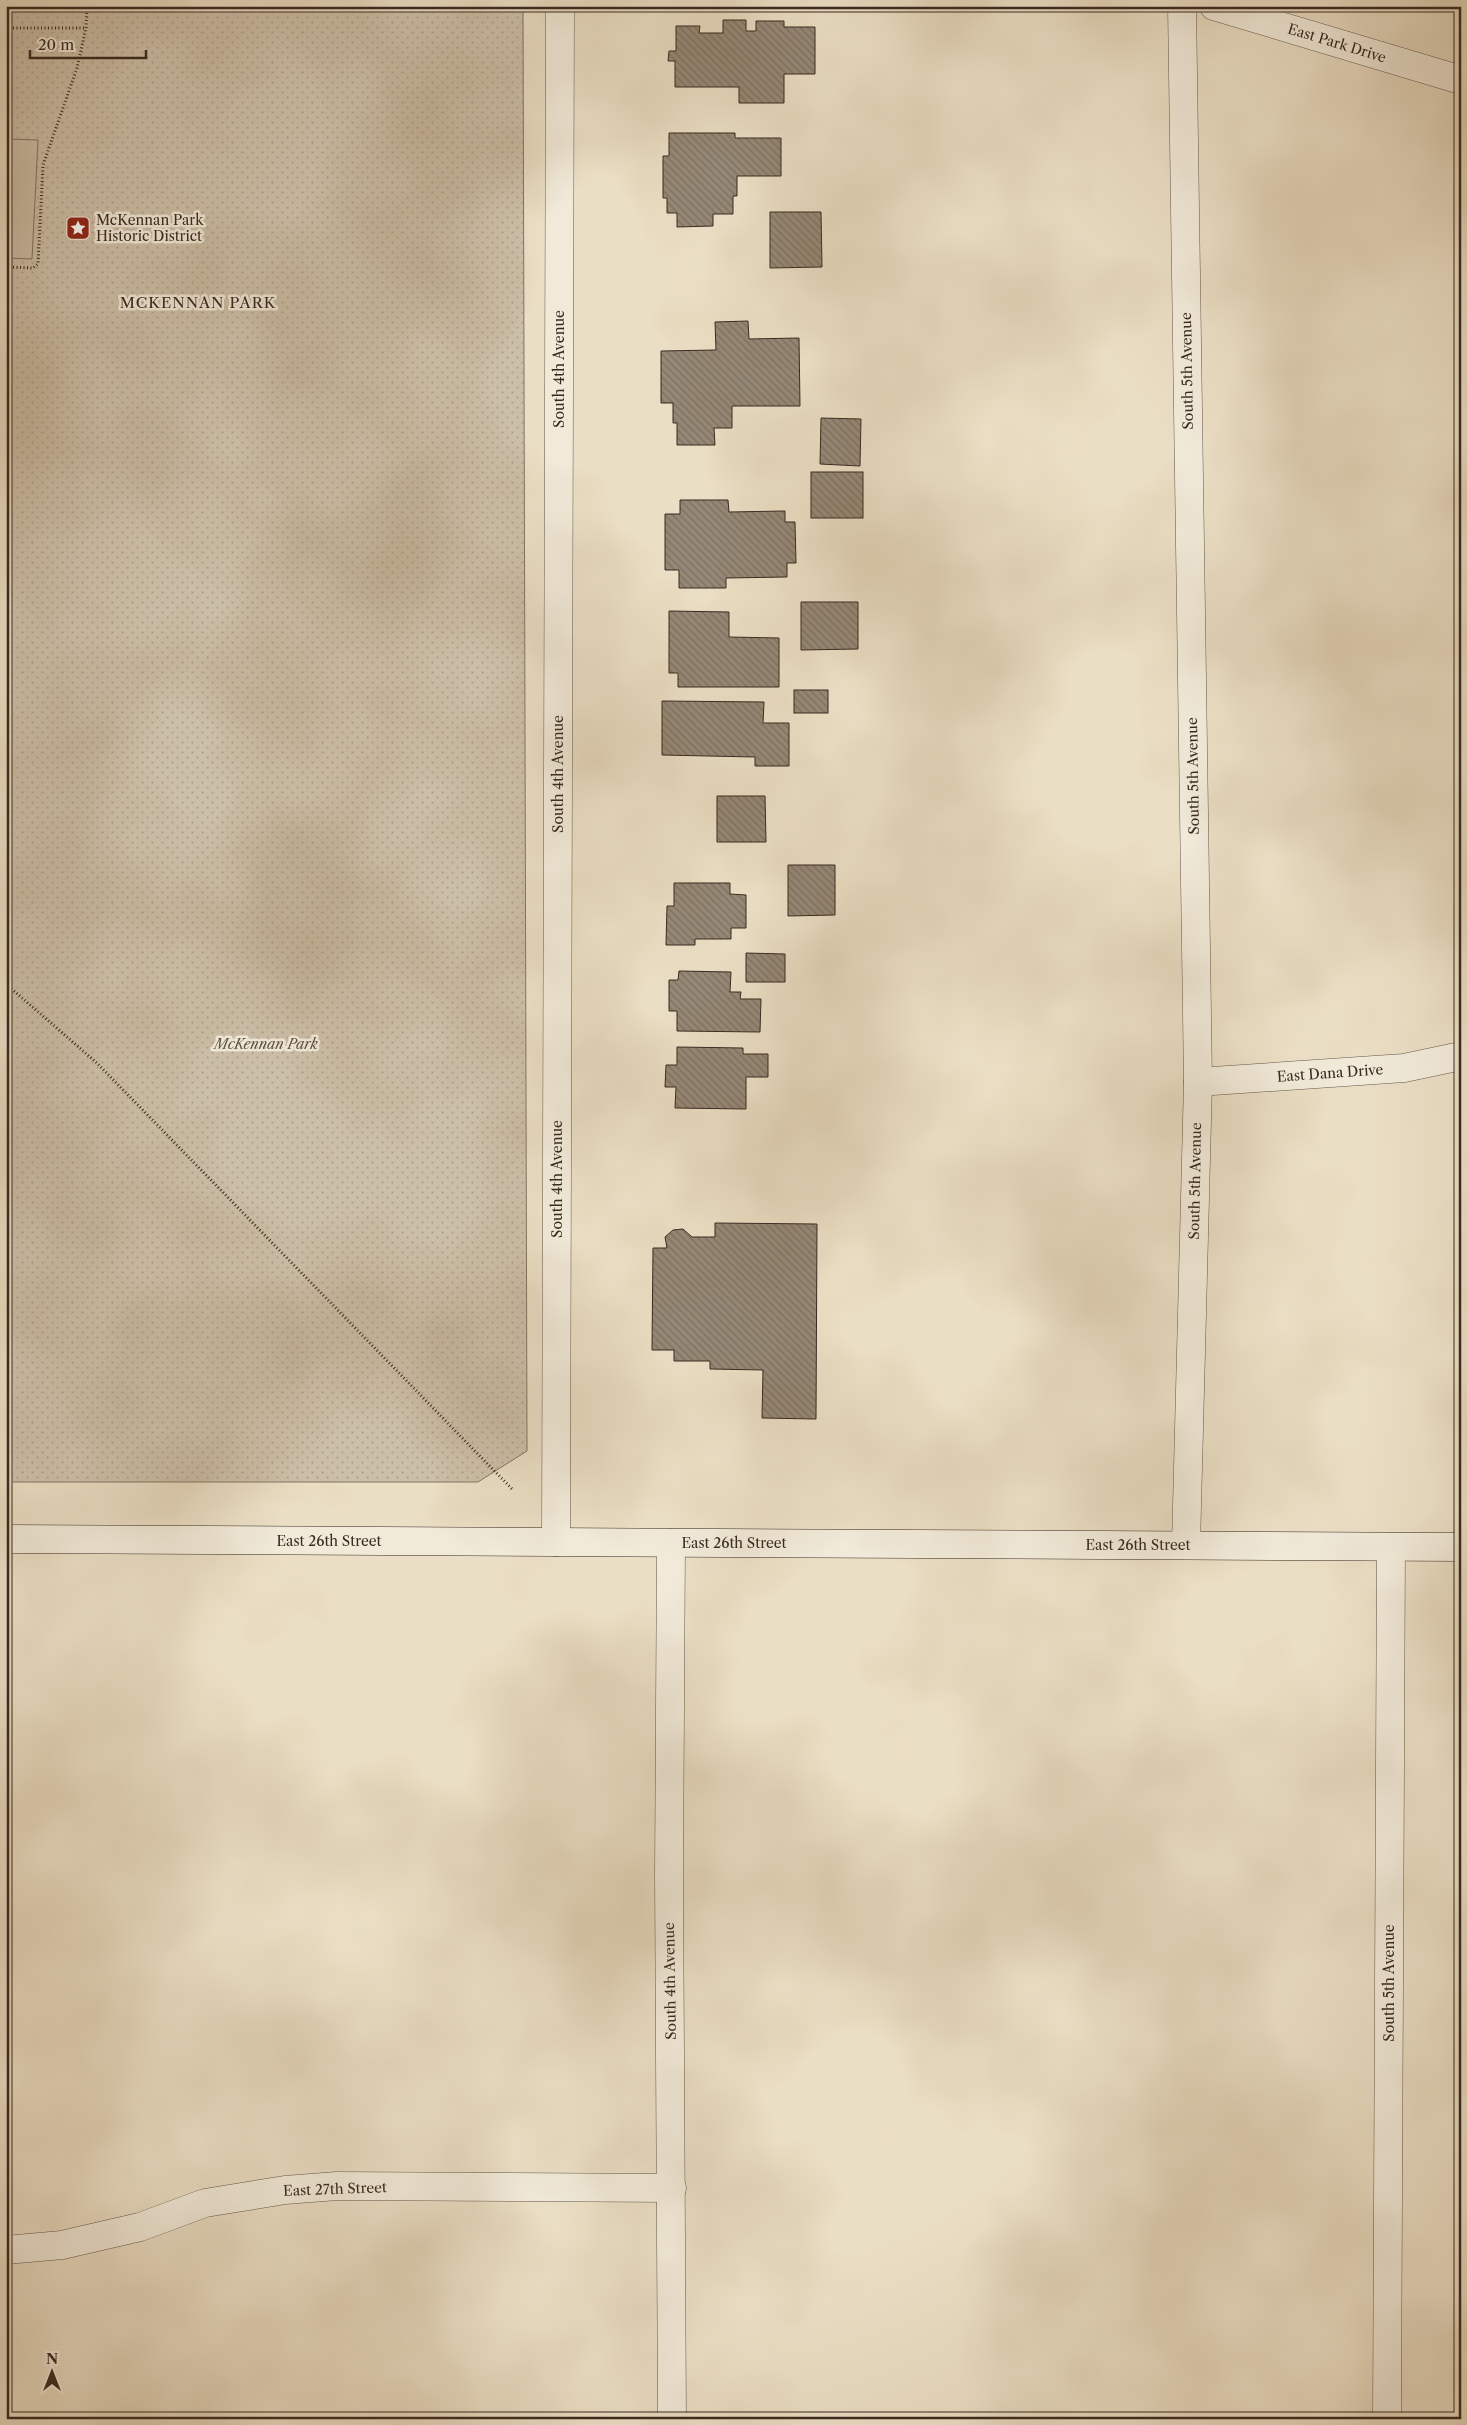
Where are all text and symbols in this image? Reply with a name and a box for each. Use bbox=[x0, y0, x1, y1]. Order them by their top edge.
street label: East Park Drive bbox=[1286, 19, 1389, 67]
scale bar bbox=[30, 28, 146, 60]
text: 20 m bbox=[38, 35, 74, 54]
place label: McKennan Park Historic District bbox=[96, 211, 204, 245]
place icon: McKennan Park Historic District bbox=[65, 215, 91, 241]
district label: MCKENNAN PARK bbox=[120, 293, 277, 312]
street label: South 4th Avenue bbox=[550, 310, 568, 428]
street label: South 5th Avenue bbox=[1177, 312, 1197, 430]
street label: South 4th Avenue bbox=[549, 715, 567, 833]
street label: South 5th Avenue bbox=[1183, 717, 1203, 835]
park label: McKennan Park bbox=[212, 1035, 318, 1053]
street label: East Dana Drive bbox=[1276, 1060, 1384, 1086]
street label: South 4th Avenue bbox=[548, 1120, 566, 1238]
street label: South 5th Avenue bbox=[1185, 1122, 1205, 1240]
street label: East 26th Street bbox=[276, 1532, 382, 1550]
street label: East 26th Street bbox=[681, 1534, 787, 1552]
street label: East 26th Street bbox=[1085, 1536, 1191, 1554]
street label: South 4th Avenue bbox=[660, 1922, 680, 2040]
street label: South 5th Avenue bbox=[1380, 1924, 1398, 2042]
street label: East 27th Street bbox=[283, 2178, 387, 2200]
north arrow bbox=[28, 2348, 78, 2398]
text: N bbox=[46, 2350, 58, 2368]

